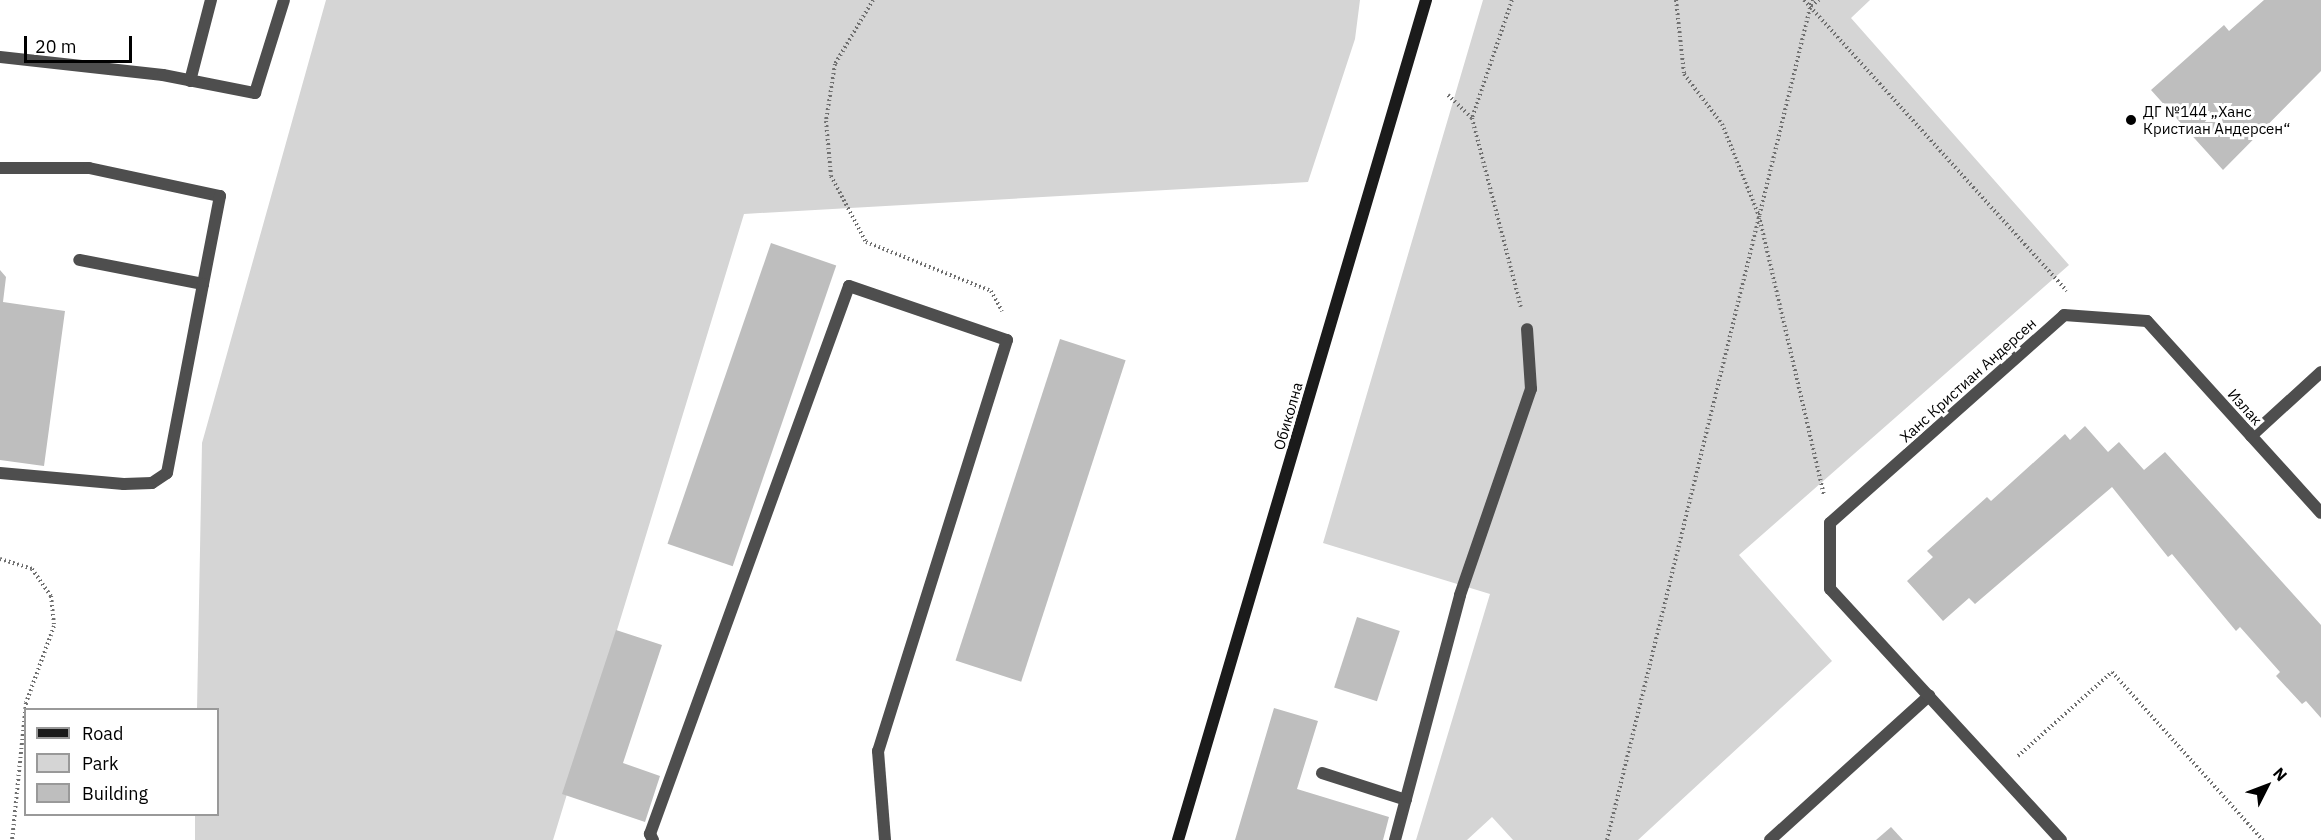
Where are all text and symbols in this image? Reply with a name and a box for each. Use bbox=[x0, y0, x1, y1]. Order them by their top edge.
scale bar bbox=[27, 24, 135, 62]
text: 20 m bbox=[35, 35, 77, 58]
place label: ДГ №144 „Ханс Кристиан Андерсен“ bbox=[2143, 102, 2290, 137]
marker: ДГ №144 „Ханс Кристиан Андерсен“ bbox=[2124, 113, 2138, 127]
street label: Ханс Кристиан Андерсен bbox=[1896, 314, 2040, 446]
street label: Обиколна bbox=[1270, 380, 1306, 452]
street label: Излак bbox=[2224, 385, 2266, 429]
legend bbox=[24, 708, 219, 816]
text: Road bbox=[82, 722, 123, 745]
text: Park bbox=[82, 752, 118, 775]
north arrow bbox=[2237, 756, 2297, 816]
text: N bbox=[2269, 763, 2292, 785]
text: Building bbox=[82, 782, 148, 805]

